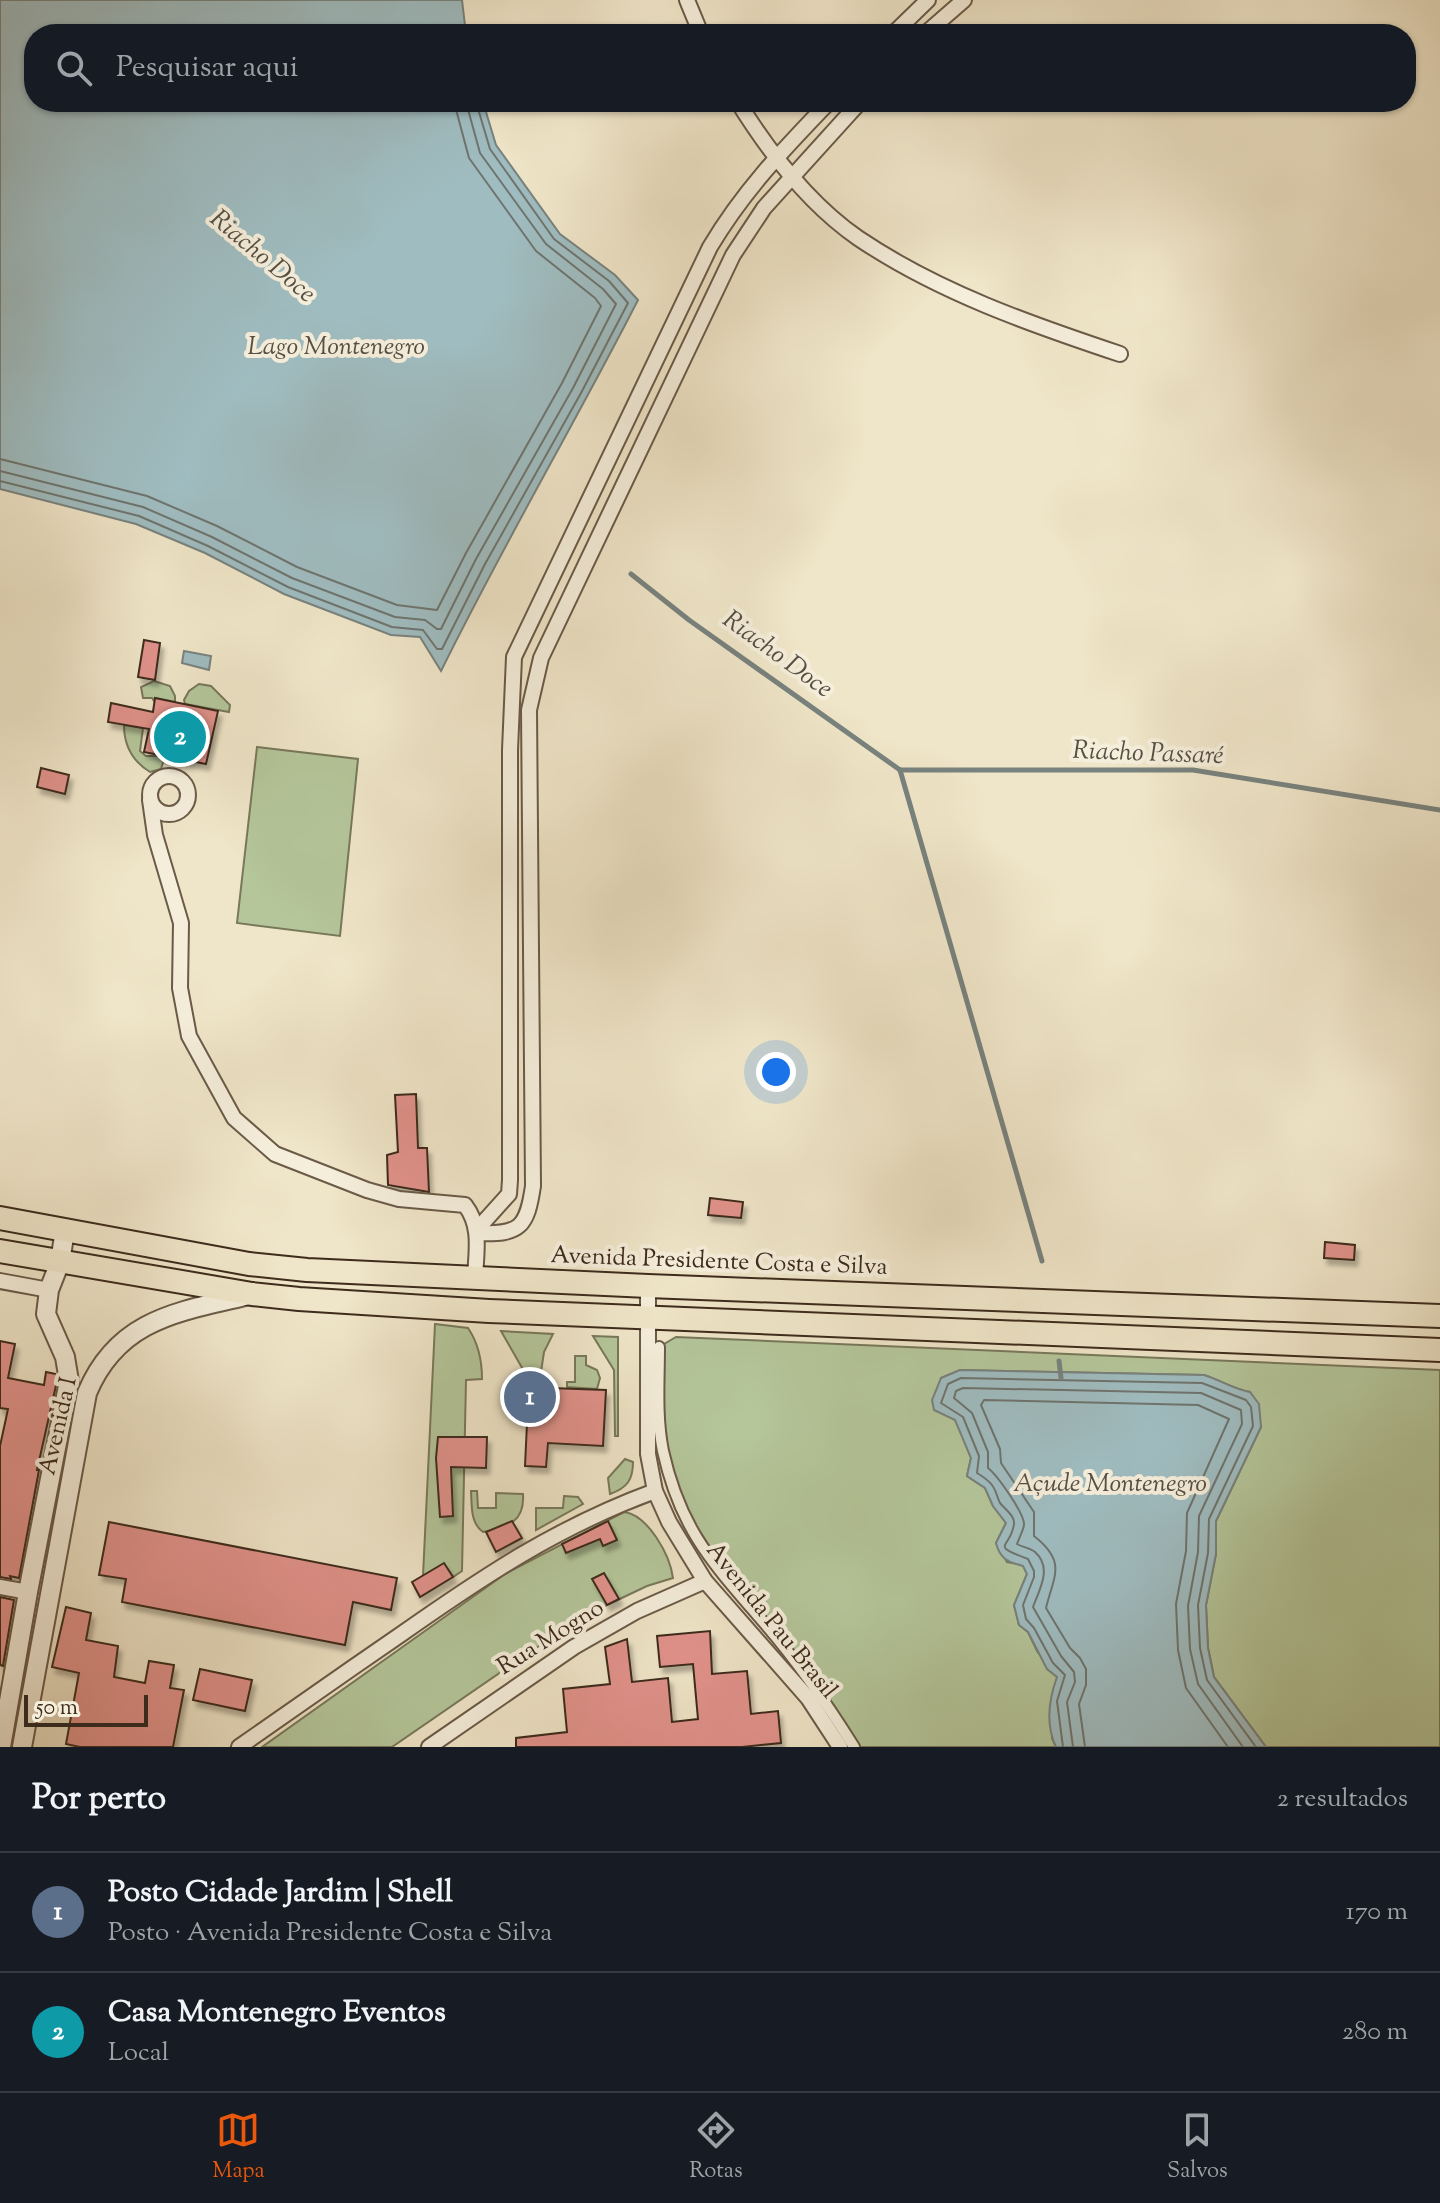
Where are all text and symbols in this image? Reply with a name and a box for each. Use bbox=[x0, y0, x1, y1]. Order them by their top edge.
search box bbox=[24, 24, 1416, 112]
icon: search bbox=[52, 46, 96, 90]
text: Pesquisar aqui bbox=[116, 47, 298, 90]
water label: Riacho Doce bbox=[201, 202, 323, 312]
water label: Lago Montenegro bbox=[247, 329, 425, 366]
water label: Riacho Doce bbox=[714, 602, 840, 708]
pin: 2 bbox=[154, 707, 206, 767]
water label: Riacho Passaré bbox=[1072, 733, 1225, 775]
your location bbox=[756, 1052, 796, 1092]
street label: Avenida Presidente Costa e Silva bbox=[550, 1239, 888, 1285]
pin: 1 bbox=[504, 1367, 556, 1427]
street label: Avenida I bbox=[31, 1373, 87, 1478]
water label: Açude Montenegro bbox=[1013, 1466, 1207, 1503]
street label: Avenida Pau Brasil bbox=[697, 1535, 845, 1707]
street label: Rua Mogno bbox=[491, 1592, 611, 1684]
scale bar bbox=[24, 1691, 148, 1727]
text: 50 m bbox=[36, 1693, 78, 1725]
text: Por perto bbox=[32, 1775, 166, 1824]
text: 2 resultados bbox=[1277, 1781, 1408, 1818]
text: Posto Cidade Jardim | Shell bbox=[108, 1872, 453, 1915]
text: 1 bbox=[54, 1894, 62, 1931]
text: 170 m bbox=[1346, 1894, 1408, 1931]
text: Posto · Avenida Presidente Costa e Silva bbox=[108, 1915, 552, 1952]
text: Casa Montenegro Eventos bbox=[108, 1992, 446, 2035]
text: 2 bbox=[52, 2014, 64, 2051]
text: 280 m bbox=[1342, 2014, 1408, 2051]
text: Local bbox=[108, 2035, 169, 2072]
tab: Mapa bbox=[212, 2108, 265, 2188]
tab: Rotas bbox=[689, 2108, 743, 2188]
tab: Salvos bbox=[1167, 2108, 1228, 2188]

